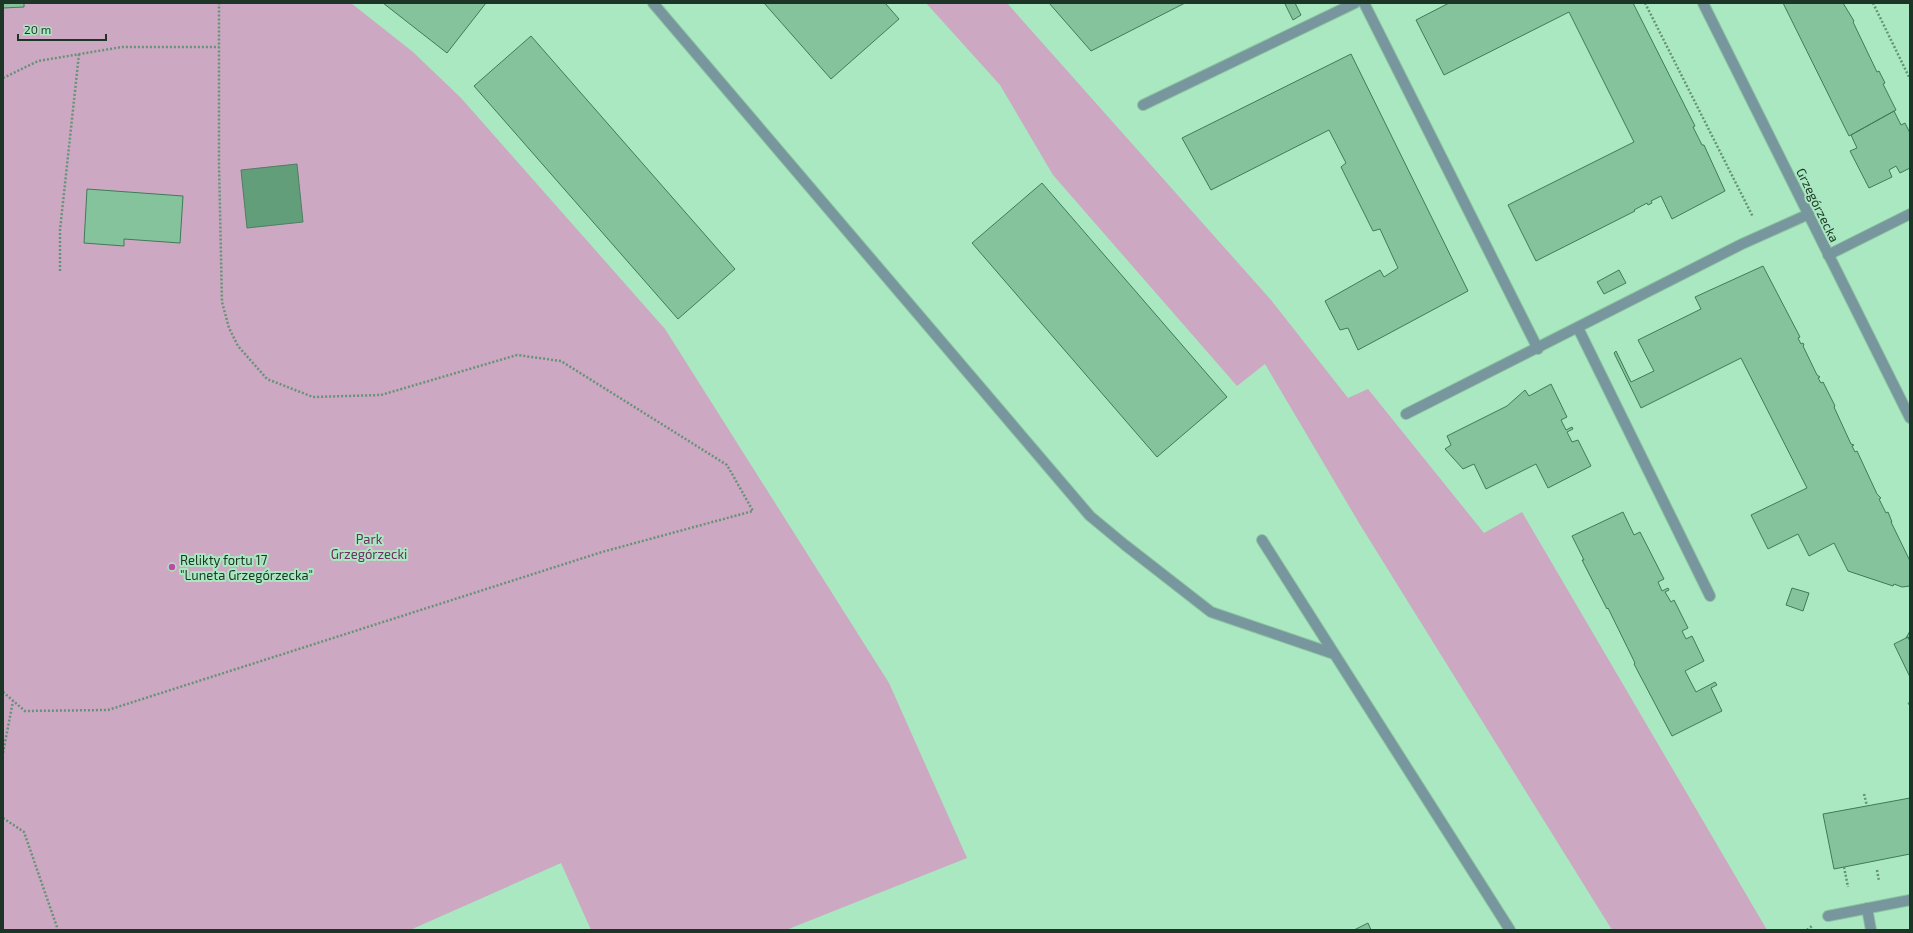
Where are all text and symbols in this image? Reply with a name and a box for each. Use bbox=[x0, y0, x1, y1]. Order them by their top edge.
scale bar bbox=[18, 16, 106, 42]
text: 20 m bbox=[24, 22, 51, 36]
street label: Grzegórzecka bbox=[1793, 165, 1843, 245]
park label: Park Grzegórzecki bbox=[331, 531, 407, 562]
place label: Relikty fortu 17 "Luneta Grzegórzecka" bbox=[180, 552, 313, 583]
marker: Relikty fortu 17 "Luneta Grzegórzecka" bbox=[167, 562, 177, 572]

